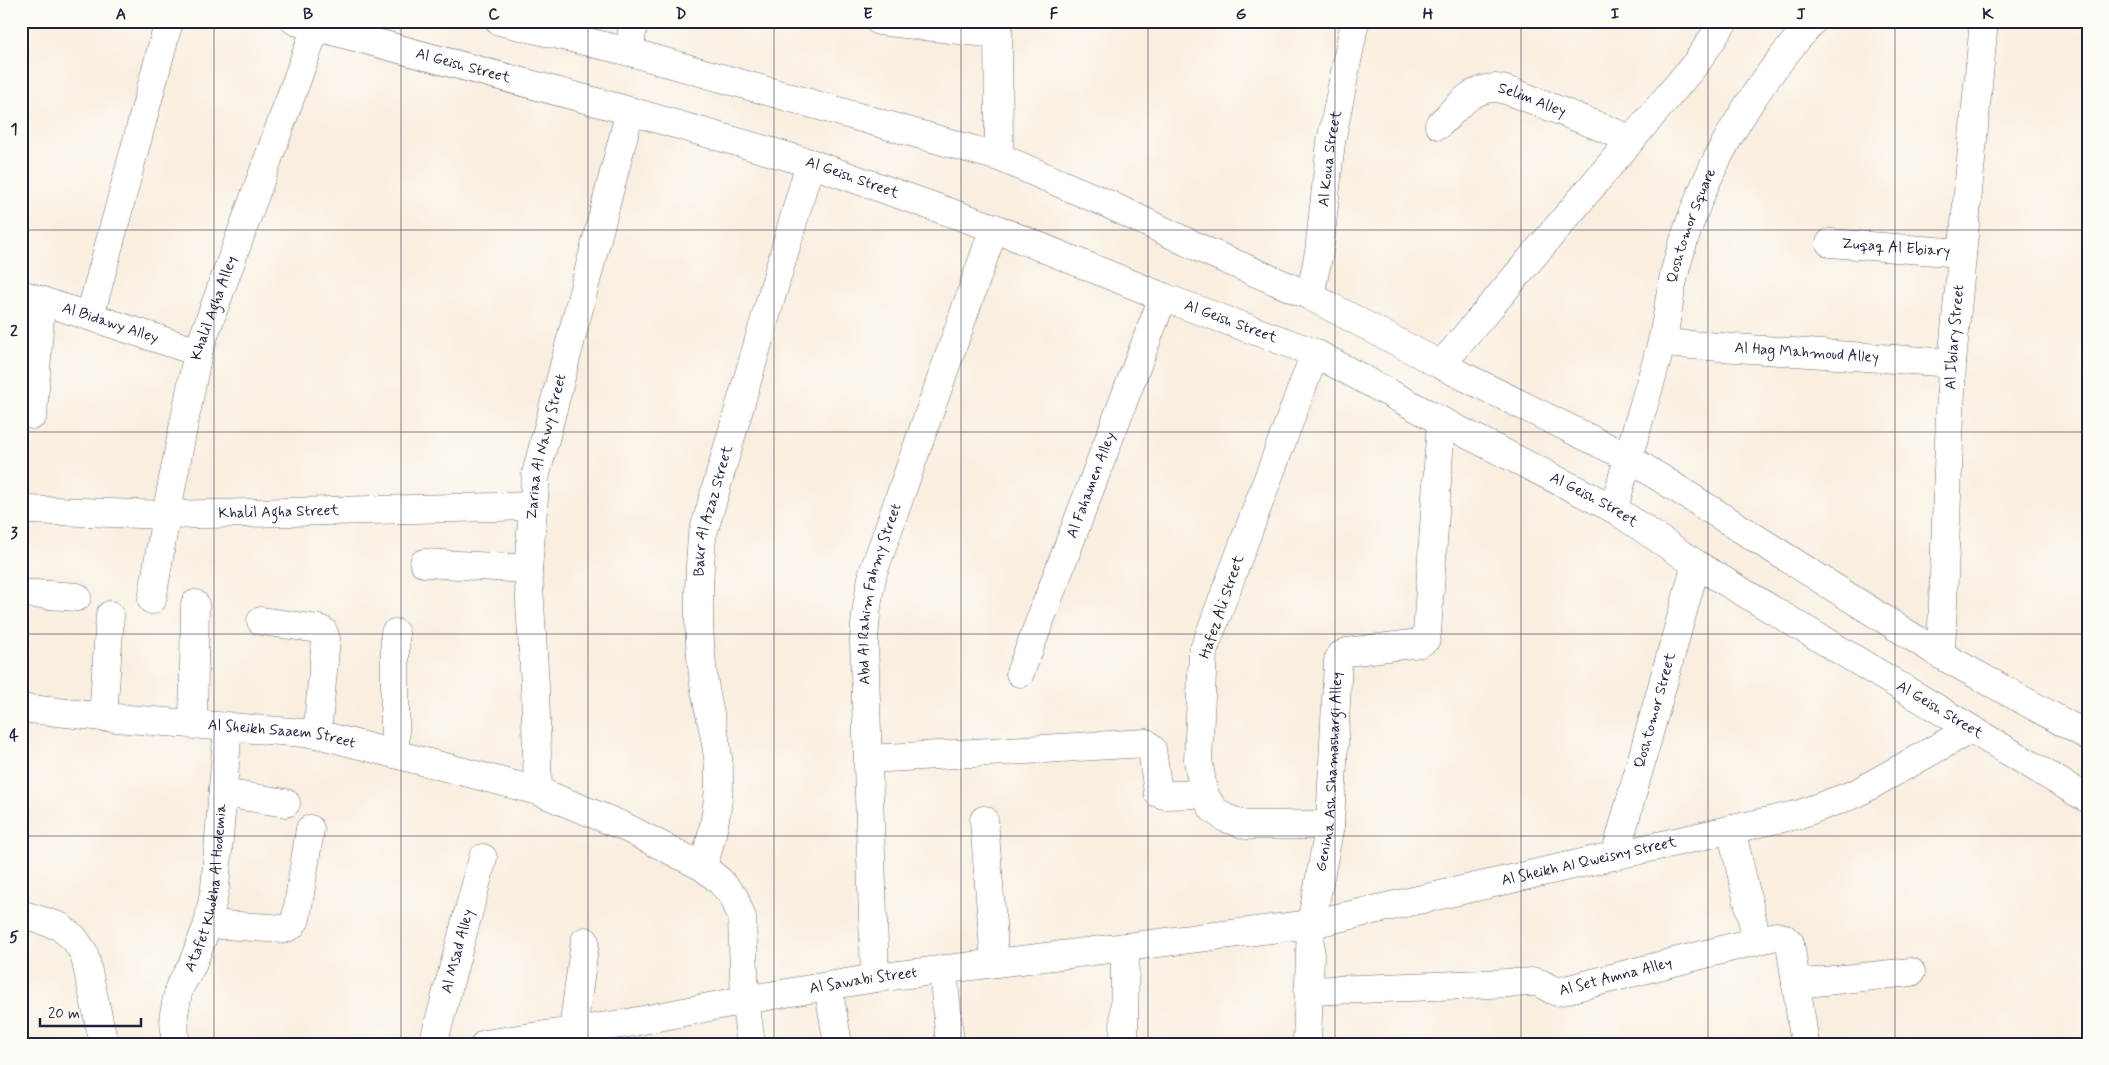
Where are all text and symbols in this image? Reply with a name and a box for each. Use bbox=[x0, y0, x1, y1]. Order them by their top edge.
text: A bbox=[116, 4, 126, 25]
text: B bbox=[303, 4, 313, 25]
text: C bbox=[488, 4, 500, 25]
text: D bbox=[675, 4, 687, 25]
text: E bbox=[863, 4, 873, 25]
text: F bbox=[1050, 4, 1059, 25]
text: G bbox=[1236, 4, 1247, 25]
text: H bbox=[1423, 4, 1434, 25]
text: I bbox=[1611, 4, 1620, 25]
text: J bbox=[1796, 4, 1806, 25]
text: K bbox=[1982, 4, 1994, 25]
street label: Al Geish Street bbox=[413, 44, 513, 89]
street label: Selim Alley bbox=[1495, 78, 1569, 122]
street label: Al Koua Street bbox=[1314, 108, 1347, 208]
text: 1 bbox=[10, 119, 18, 140]
street label: Al Geish Street bbox=[803, 152, 902, 204]
street label: Qoshtomor Square bbox=[1662, 165, 1721, 285]
street label: Zuqaq Al Ebiary bbox=[1841, 234, 1951, 262]
street label: Khalil Agha Alley bbox=[187, 253, 242, 362]
street label: Al Ibiary Street bbox=[1941, 284, 1969, 390]
street label: Al Geish Street bbox=[1181, 296, 1280, 348]
street label: Al Bidawy Alley bbox=[59, 298, 162, 349]
text: 2 bbox=[10, 321, 18, 342]
street label: Al Hag Mahmoud Alley bbox=[1734, 338, 1880, 368]
street label: Zariaa Al Nawy Street bbox=[522, 371, 572, 521]
street label: Al Fahamen Alley bbox=[1062, 429, 1121, 541]
street label: Bakr Al Azaz Street bbox=[689, 443, 738, 577]
street label: Al Geish Street bbox=[1546, 468, 1642, 532]
street label: Abd Al Rahim Fahmy Street bbox=[854, 500, 907, 685]
street label: Khalil Agha Street bbox=[218, 501, 340, 524]
text: 3 bbox=[10, 523, 18, 544]
street label: Hafez Ali Street bbox=[1195, 552, 1249, 661]
street label: Qoshtomor Street bbox=[1630, 650, 1681, 771]
street label: Genina Ash Shamashargi Alley bbox=[1311, 671, 1347, 873]
street label: Al Geish Street bbox=[1893, 676, 1987, 744]
street label: Al Sheikh Saaem Street bbox=[207, 715, 358, 754]
text: 4 bbox=[9, 725, 19, 746]
street label: Atafet Khokha Al Hodemia bbox=[180, 802, 232, 976]
street label: Al Sheikh Al Qweisny Street bbox=[1499, 832, 1679, 891]
street label: Al Msad Alley bbox=[437, 907, 479, 996]
text: 5 bbox=[9, 927, 19, 948]
street label: Al Set Amna Alley bbox=[1557, 953, 1674, 1001]
street label: Al Sawabi Street bbox=[808, 963, 919, 999]
scale bar bbox=[40, 995, 141, 1027]
text: 20 m bbox=[48, 1004, 80, 1024]

